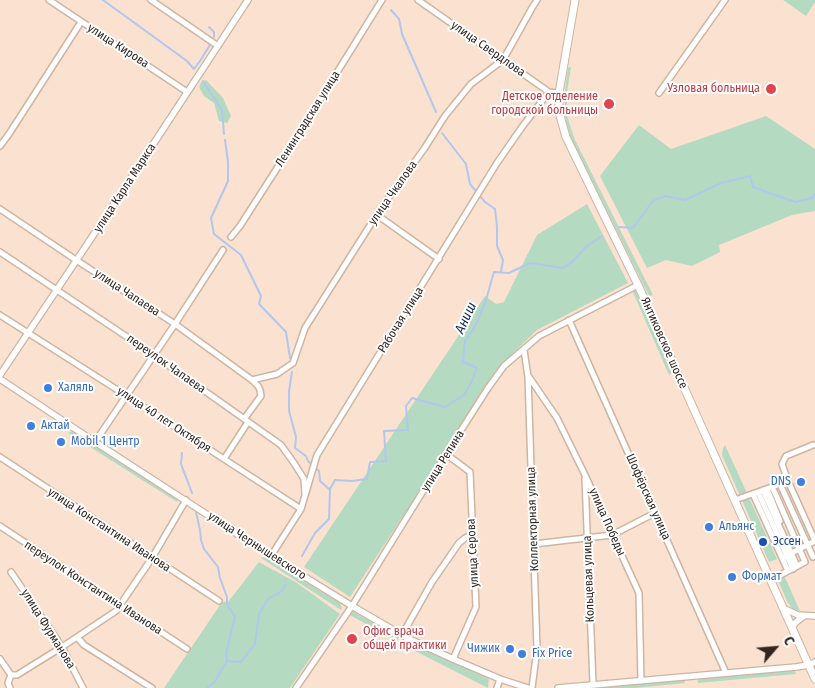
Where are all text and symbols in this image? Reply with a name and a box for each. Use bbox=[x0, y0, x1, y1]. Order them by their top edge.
street label: улица Свердлова bbox=[448, 18, 528, 80]
street label: улица Кирова bbox=[85, 21, 151, 71]
street label: Ленинградская улица bbox=[273, 68, 343, 170]
place label: Узловая больница bbox=[667, 82, 760, 96]
marker: Узловая больница bbox=[764, 82, 778, 96]
place label: Детское отделение городской больницы bbox=[491, 90, 598, 118]
marker: Детское отделение городской больницы bbox=[602, 97, 616, 111]
street label: улица Карла Маркса bbox=[91, 141, 159, 235]
street label: улица Чкалова bbox=[366, 158, 420, 228]
street label: улица Чапаева bbox=[92, 266, 162, 320]
street label: Рабочая улица bbox=[375, 285, 427, 355]
street label: Янтиковское шоссе bbox=[637, 295, 691, 391]
water label: Аниш bbox=[451, 300, 481, 336]
street label: переулок Чапаева bbox=[124, 331, 208, 397]
place label: Халяль bbox=[58, 381, 93, 395]
marker: Халяль bbox=[42, 382, 54, 394]
street label: улица 40 лет Октября bbox=[114, 384, 214, 456]
place label: Актай bbox=[41, 419, 70, 433]
marker: Актай bbox=[25, 420, 37, 432]
street label: улица Репина bbox=[418, 428, 468, 494]
place label: Mobil 1 Центр bbox=[71, 435, 140, 449]
marker: Mobil 1 Центр bbox=[55, 436, 67, 448]
street label: Шофёрская улица bbox=[623, 452, 673, 542]
street label: Коллекторная улица bbox=[524, 466, 542, 572]
place label: DNS bbox=[771, 475, 791, 489]
marker: DNS bbox=[795, 476, 807, 488]
street label: улица Константина Иванова bbox=[45, 485, 173, 575]
street label: улица Победы bbox=[586, 486, 628, 558]
street label: улица Чернышевского bbox=[205, 509, 309, 583]
street label: улица Серова bbox=[464, 518, 482, 588]
place label: Альянс bbox=[719, 520, 754, 534]
marker: Альянс bbox=[703, 521, 715, 533]
street label: Кольцевая улица bbox=[580, 535, 598, 623]
place label: Эссен bbox=[773, 535, 801, 549]
marker: Эссен bbox=[757, 536, 769, 548]
street label: переулок Константина Иванова bbox=[21, 538, 165, 638]
place label: Формат bbox=[742, 570, 781, 584]
marker: Формат bbox=[726, 571, 738, 583]
street label: улица Фурманова bbox=[18, 587, 78, 671]
north arrow bbox=[750, 623, 800, 673]
place label: Офис врача общей практики bbox=[363, 625, 447, 653]
marker: Офис врача общей практики bbox=[345, 632, 359, 646]
text: С bbox=[780, 634, 798, 648]
place label: Чижик bbox=[467, 642, 500, 656]
marker: Чижик bbox=[504, 643, 516, 655]
place label: Fix Price bbox=[532, 647, 572, 661]
marker: Fix Price bbox=[516, 648, 528, 660]

